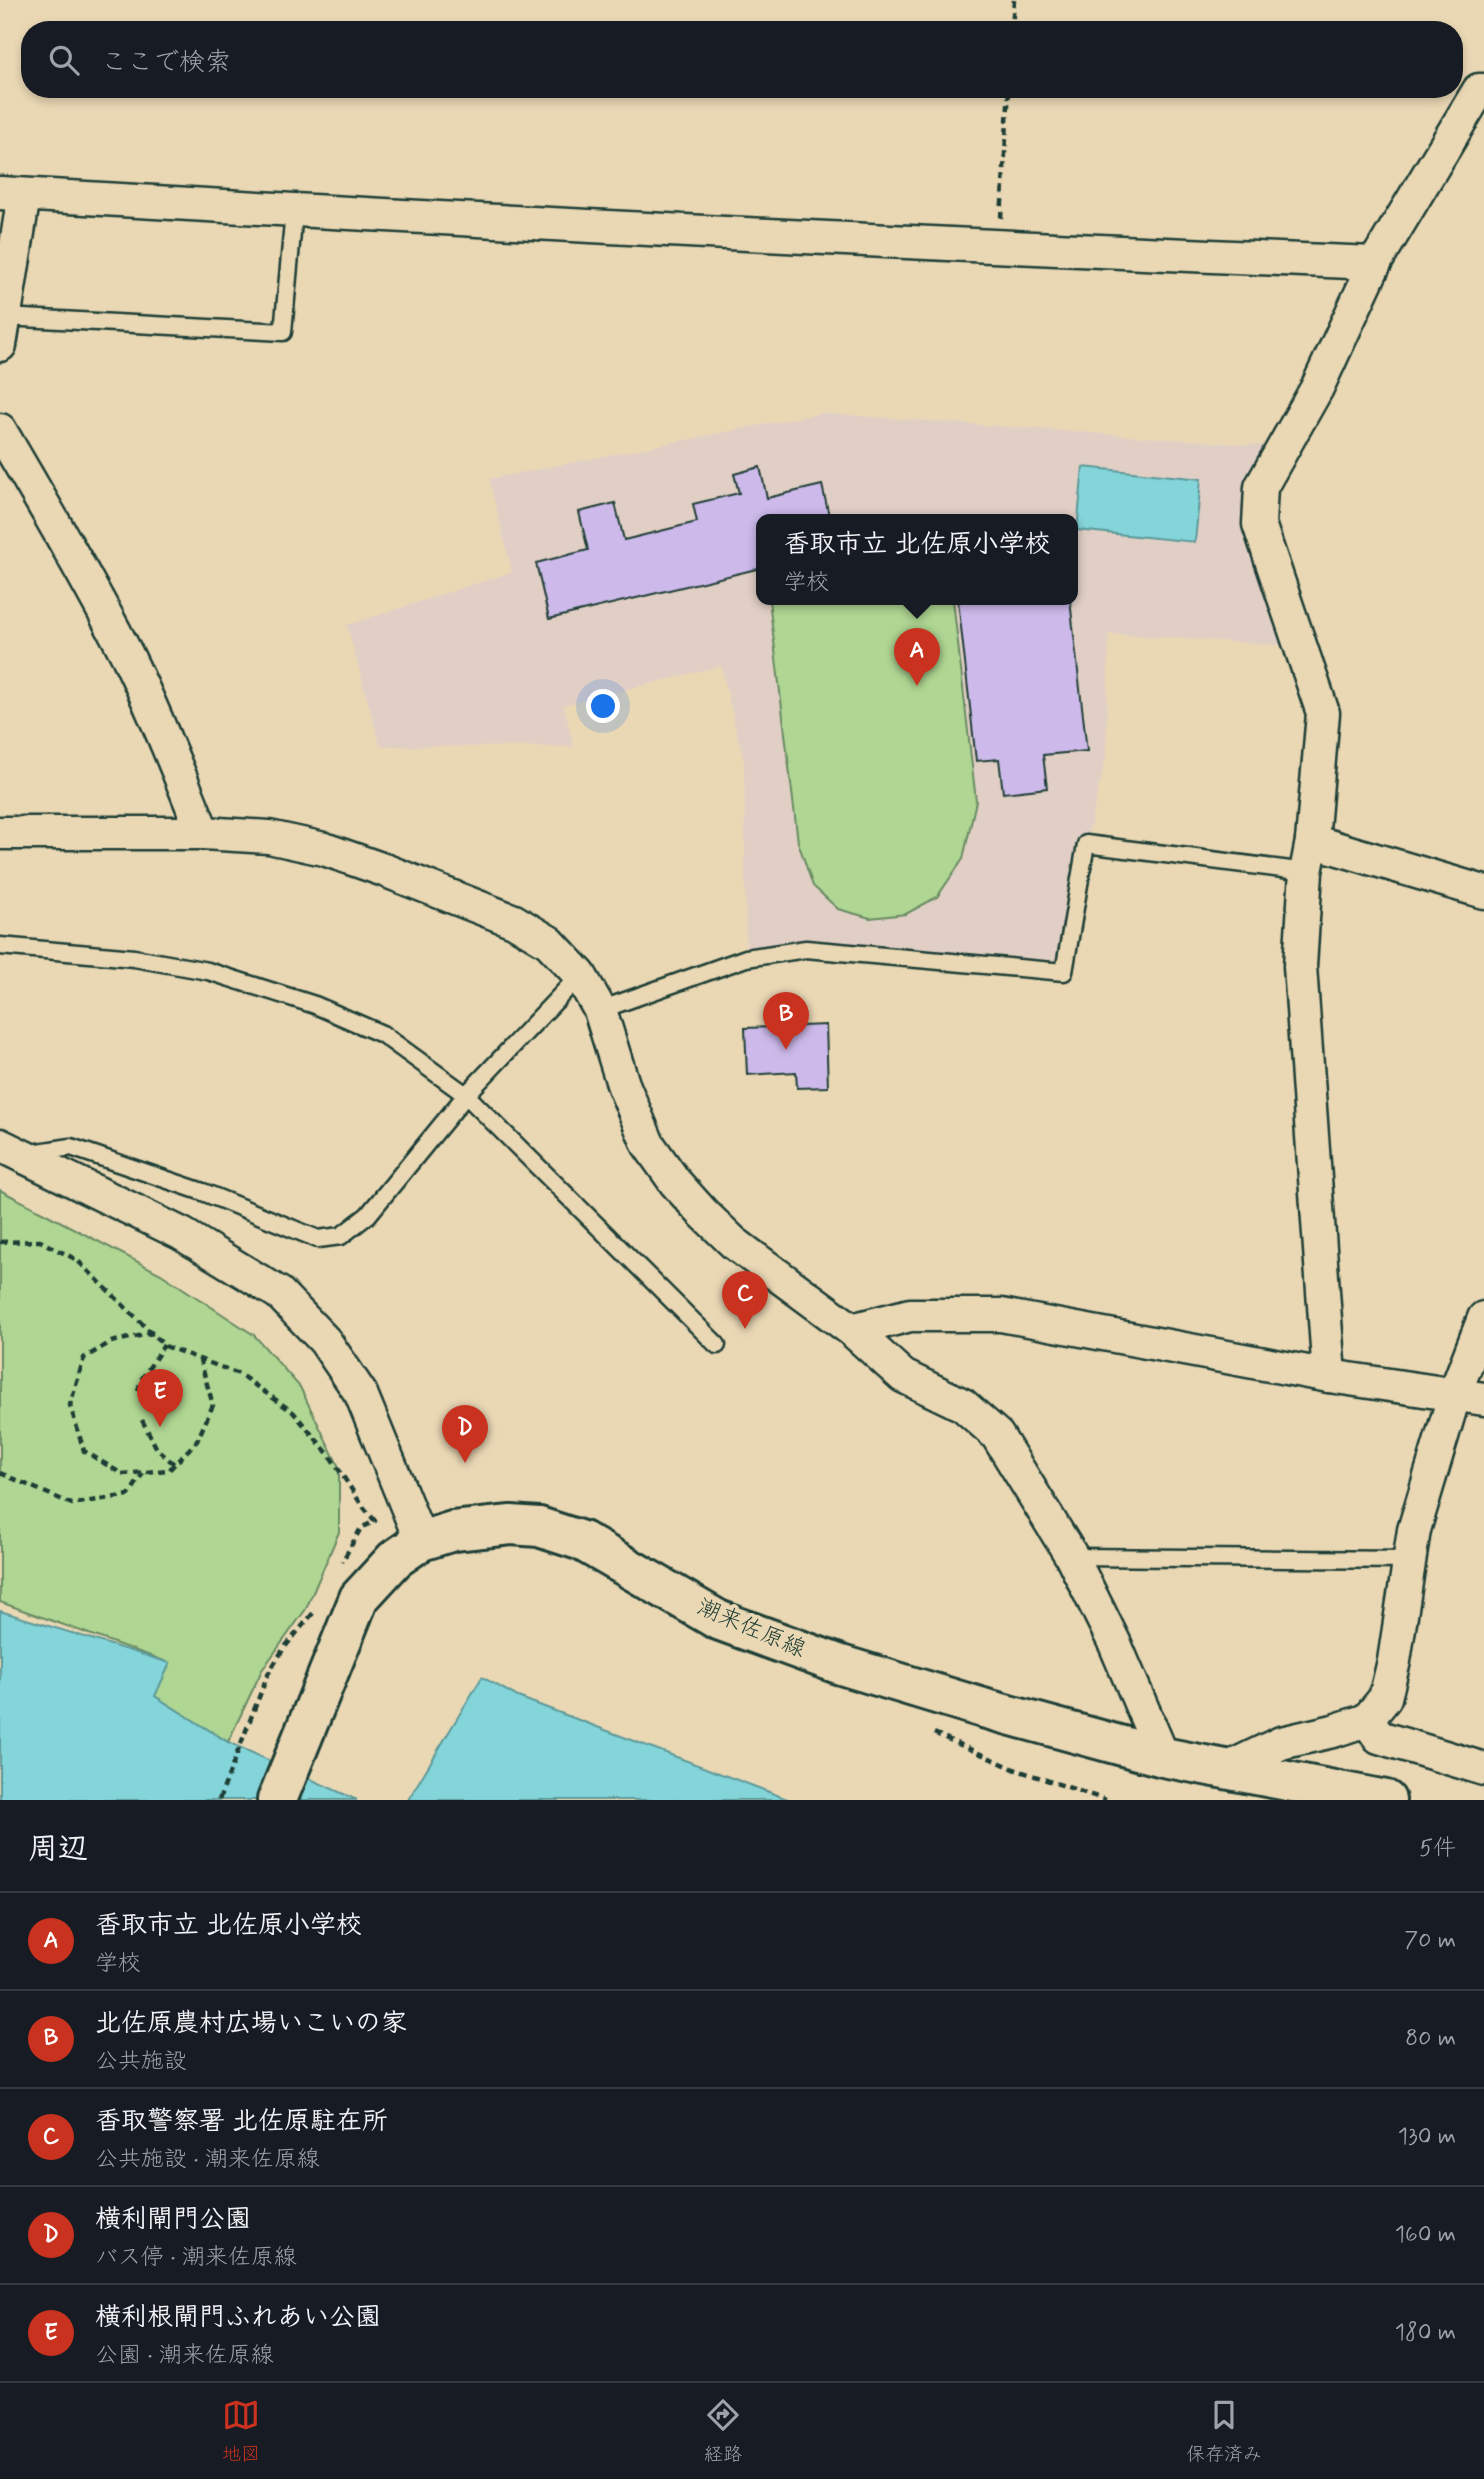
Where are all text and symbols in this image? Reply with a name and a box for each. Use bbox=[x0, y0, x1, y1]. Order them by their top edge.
search box bbox=[21, 21, 1463, 98]
icon: search bbox=[45, 41, 83, 79]
text: ここで検索 bbox=[101, 46, 231, 80]
popup bbox=[756, 514, 1078, 605]
text: 香取市立 北佐原小学校 bbox=[783, 528, 1051, 562]
text: 学校 bbox=[783, 568, 829, 598]
pin: A bbox=[894, 628, 940, 686]
your location bbox=[586, 689, 620, 723]
pin: B bbox=[763, 992, 809, 1050]
pin: C bbox=[722, 1271, 768, 1329]
pin: E bbox=[137, 1369, 183, 1427]
pin: D bbox=[442, 1405, 488, 1463]
street label: 潮来佐原線 bbox=[692, 1593, 810, 1665]
text: 周辺 bbox=[28, 1830, 88, 1869]
text: 5件 bbox=[1419, 1834, 1456, 1864]
text: 香取市立 北佐原小学校 bbox=[95, 1909, 362, 1943]
text: A bbox=[43, 1926, 59, 1956]
text: 70 m bbox=[1404, 1926, 1456, 1956]
text: 学校 bbox=[95, 1949, 141, 1979]
text: 北佐原農村広場いこいの家 bbox=[95, 2007, 407, 2041]
text: B bbox=[44, 2024, 58, 2054]
text: 80 m bbox=[1405, 2024, 1456, 2054]
text: 公共施設 bbox=[95, 2047, 187, 2077]
text: 香取警察署 北佐原駐在所 bbox=[95, 2105, 388, 2139]
text: C bbox=[43, 2122, 59, 2152]
text: 130 m bbox=[1398, 2122, 1456, 2152]
text: 公共施設 · 潮来佐原線 bbox=[95, 2145, 320, 2175]
text: 横利閘門公園 bbox=[95, 2203, 251, 2237]
text: D bbox=[43, 2220, 59, 2250]
text: 160 m bbox=[1395, 2220, 1456, 2250]
text: バス停 · 潮来佐原線 bbox=[95, 2243, 297, 2273]
text: 横利根閘門ふれあい公園 bbox=[95, 2301, 381, 2335]
text: E bbox=[44, 2318, 58, 2348]
text: 180 m bbox=[1395, 2318, 1456, 2348]
text: 公園 · 潮来佐原線 bbox=[95, 2341, 274, 2371]
tab: 地図 bbox=[222, 2396, 260, 2467]
tab: 経路 bbox=[704, 2396, 742, 2467]
tab: 保存済み bbox=[1186, 2396, 1262, 2467]

